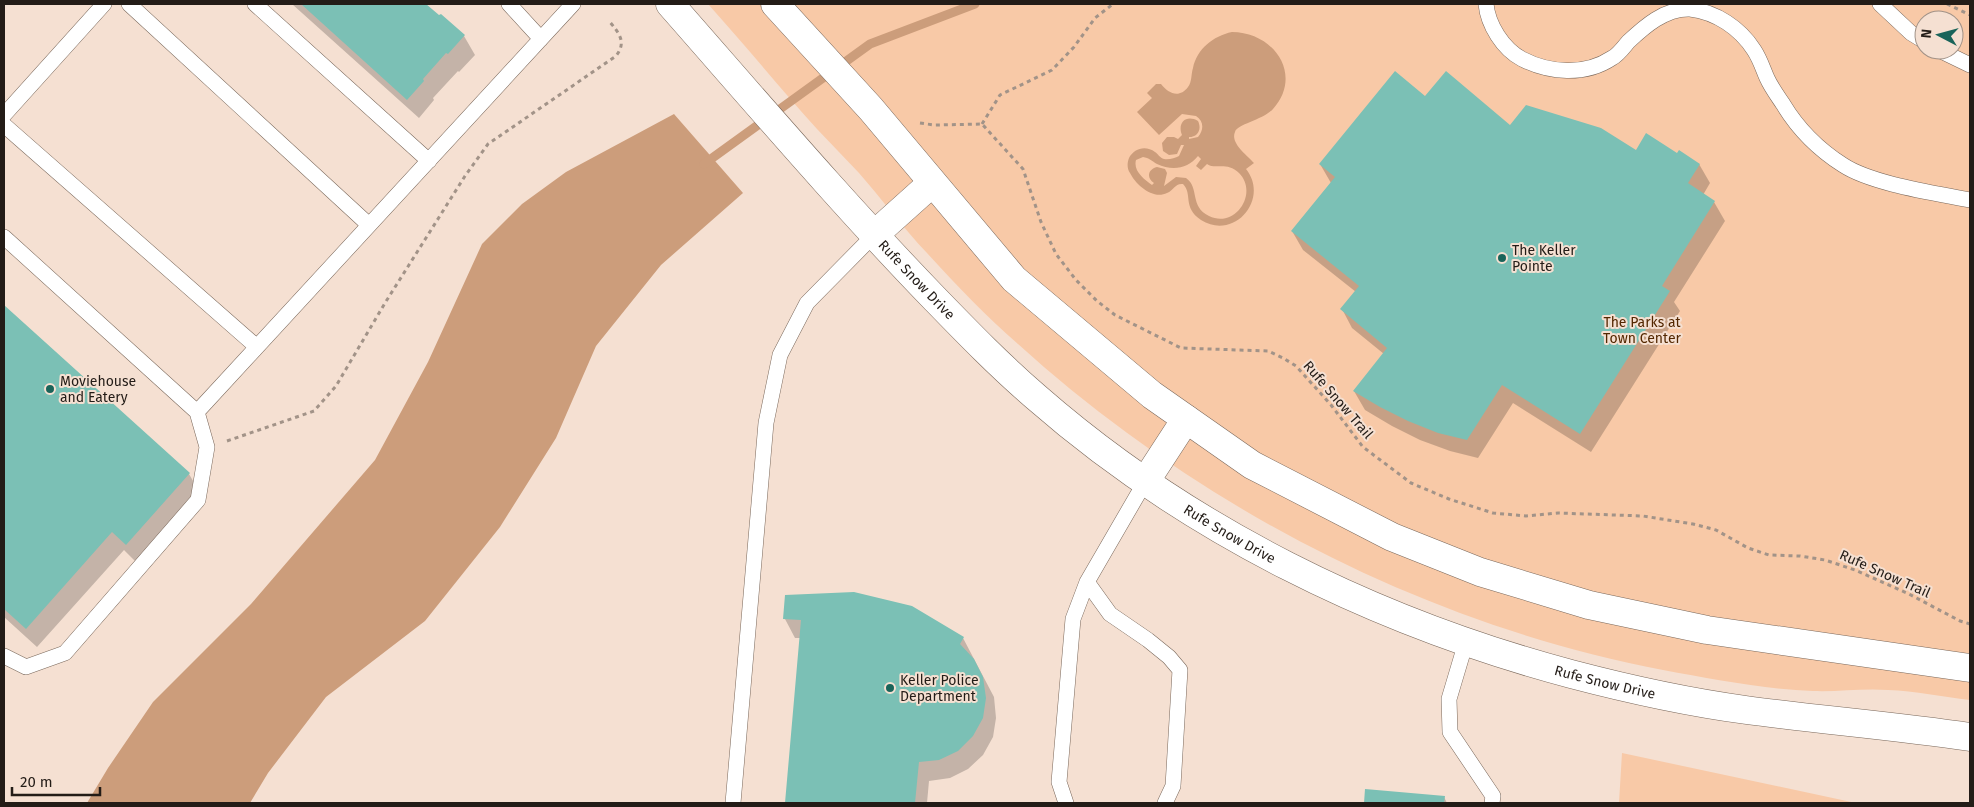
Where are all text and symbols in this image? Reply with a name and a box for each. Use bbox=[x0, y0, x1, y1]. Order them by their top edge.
north arrow bbox=[1914, 10, 1964, 60]
text: N bbox=[1918, 28, 1936, 39]
street label: Rufe Snow Drive bbox=[875, 236, 959, 323]
place label: The Keller Pointe bbox=[1512, 242, 1576, 275]
marker: The Keller Pointe bbox=[1496, 252, 1508, 264]
park label: The Parks at Town Center bbox=[1603, 314, 1682, 347]
street label: Rufe Snow Trail bbox=[1300, 358, 1376, 442]
place label: Moviehouse and Eatery bbox=[60, 373, 136, 406]
marker: Moviehouse and Eatery bbox=[44, 383, 56, 395]
street label: Rufe Snow Drive bbox=[1181, 501, 1279, 567]
street label: Rufe Snow Trail bbox=[1837, 546, 1933, 602]
street label: Rufe Snow Drive bbox=[1553, 661, 1657, 702]
place label: Keller Police Department bbox=[900, 672, 979, 705]
marker: Keller Police Department bbox=[884, 682, 896, 694]
scale bar bbox=[12, 764, 100, 796]
text: 20 m bbox=[20, 773, 53, 791]

